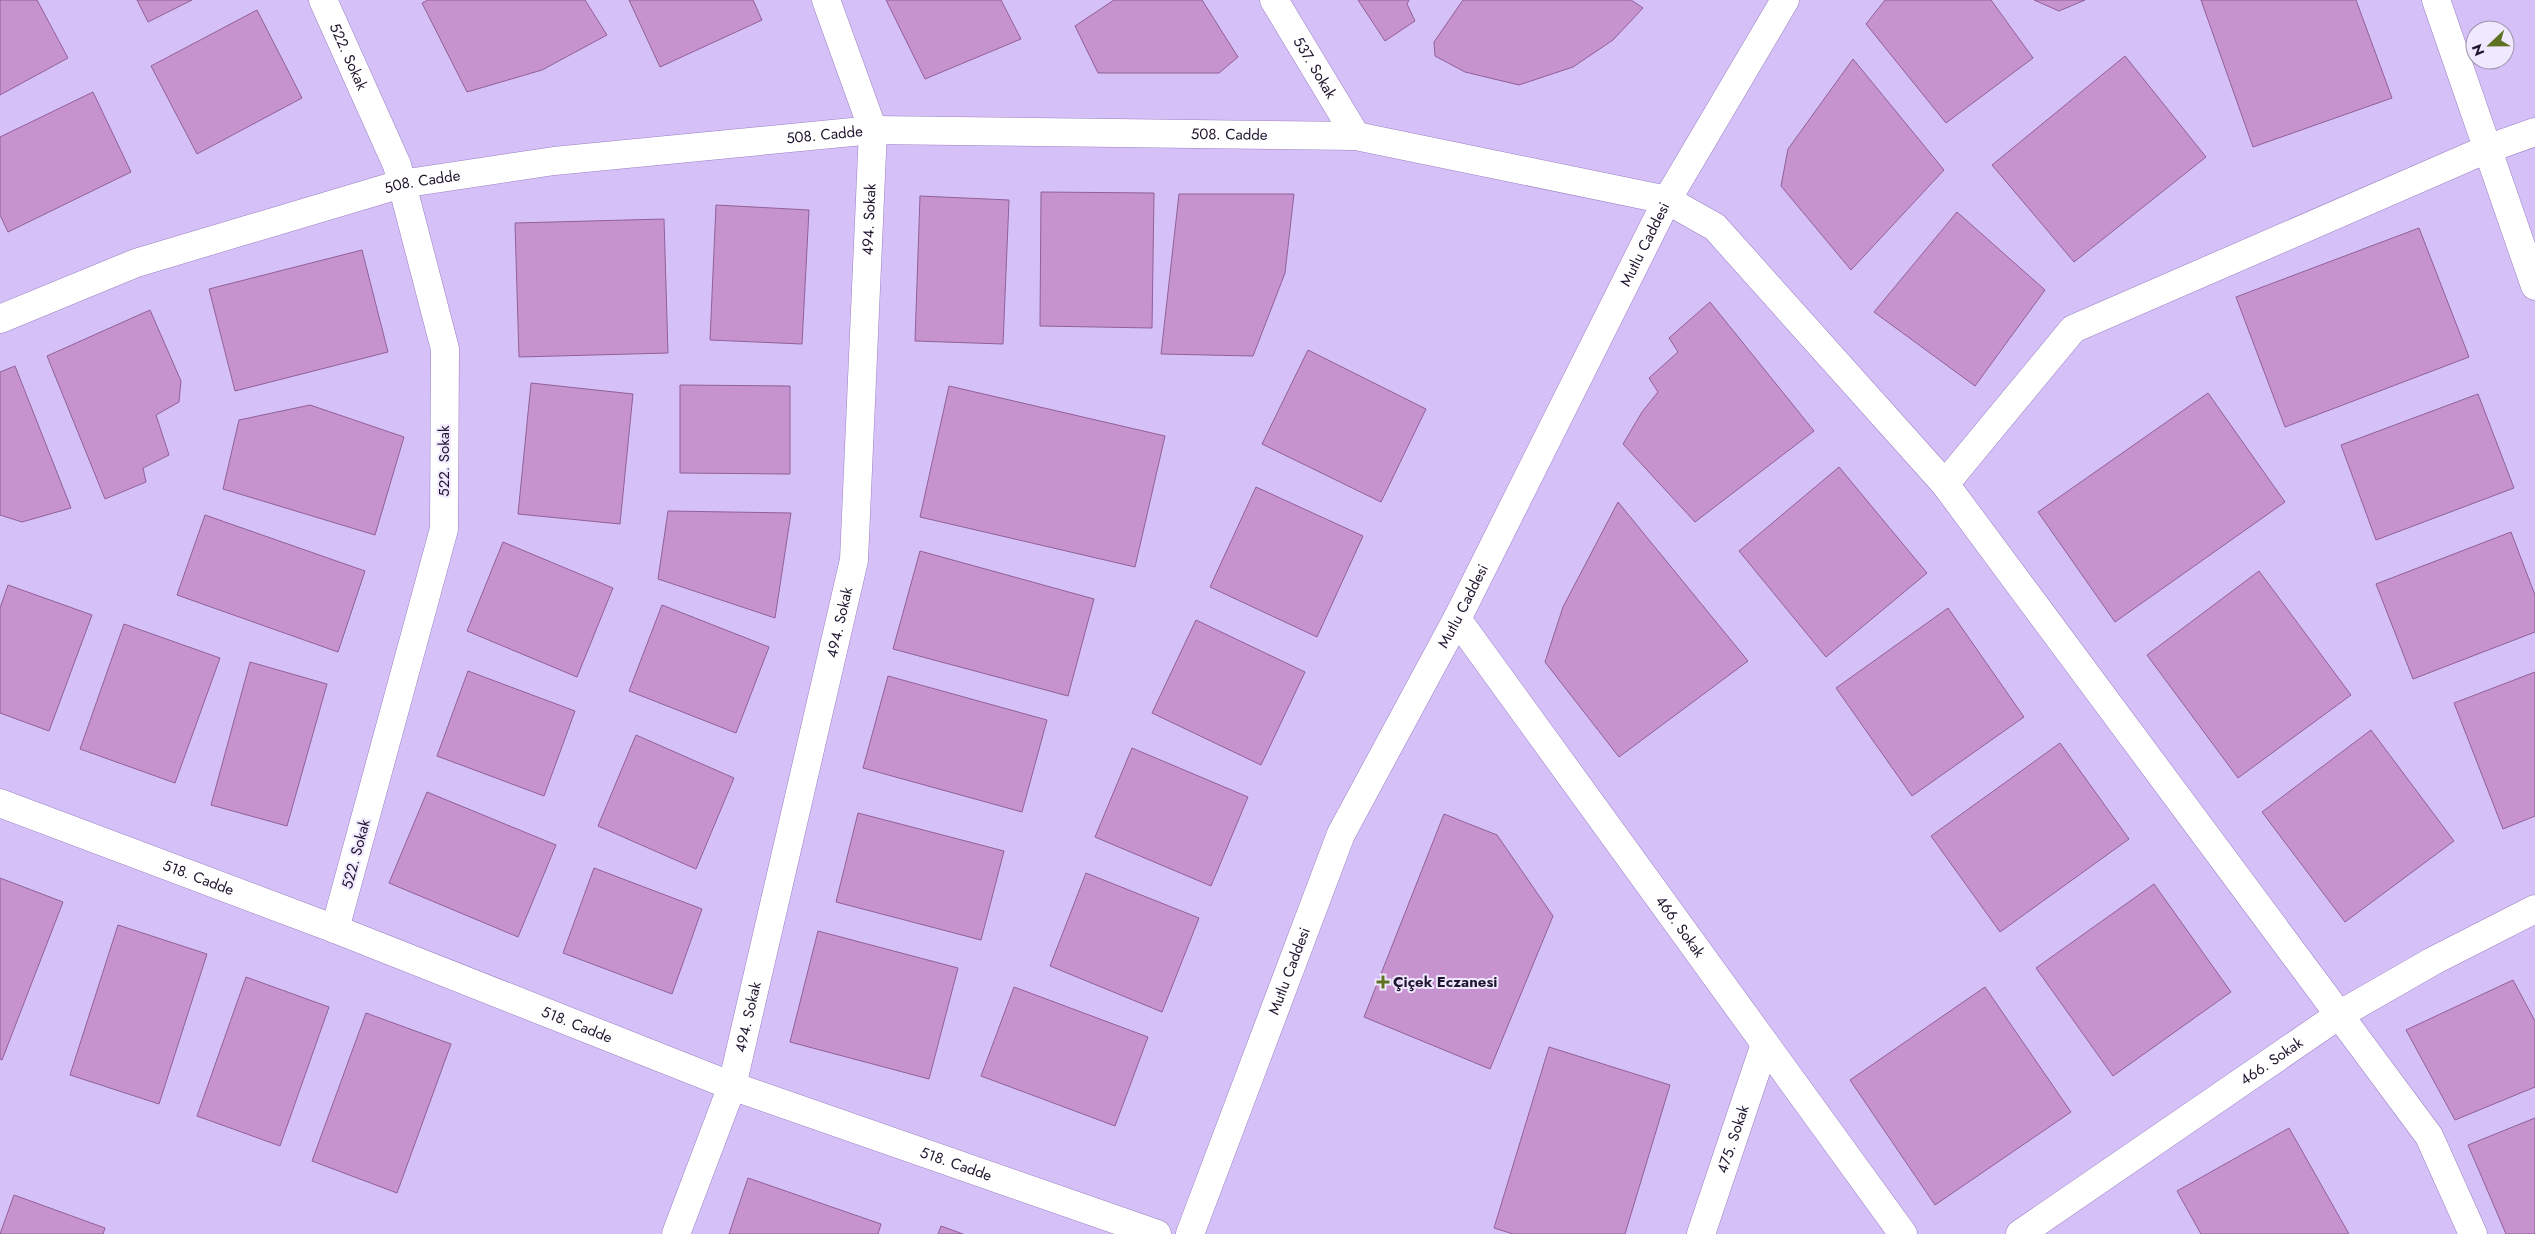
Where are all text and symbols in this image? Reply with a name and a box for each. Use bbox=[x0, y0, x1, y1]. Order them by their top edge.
street label: 522. Sokak bbox=[324, 19, 373, 94]
north arrow bbox=[2465, 20, 2515, 70]
street label: 537. Sokak bbox=[1288, 33, 1342, 103]
text: N bbox=[2467, 41, 2489, 59]
street label: 508. Cadde bbox=[785, 120, 864, 149]
street label: 508. Cadde bbox=[1191, 123, 1268, 146]
street label: 508. Cadde bbox=[382, 164, 462, 199]
street label: 494. Sokak bbox=[856, 183, 882, 256]
street label: Mutlu Caddesi bbox=[1614, 198, 1675, 290]
street label: 522. Sokak bbox=[433, 425, 455, 497]
street label: Mutlu Caddesi bbox=[1432, 560, 1494, 652]
street label: 494. Sokak bbox=[821, 585, 858, 660]
street label: 522. Sokak bbox=[336, 816, 376, 891]
street label: 518. Cadde bbox=[160, 854, 237, 901]
street label: 466. Sokak bbox=[1650, 891, 1710, 963]
street label: Mutlu Caddesi bbox=[1263, 924, 1316, 1018]
place label: Çiçek Eczanesi bbox=[1393, 971, 1497, 993]
marker: Çiçek Eczanesi bbox=[1377, 976, 1389, 988]
street label: 494. Sokak bbox=[729, 979, 767, 1055]
street label: 518. Cadde bbox=[538, 1001, 616, 1049]
street label: 466. Sokak bbox=[2236, 1032, 2308, 1091]
street label: 475. Sokak bbox=[1711, 1102, 1755, 1176]
street label: 518. Cadde bbox=[917, 1141, 995, 1187]

